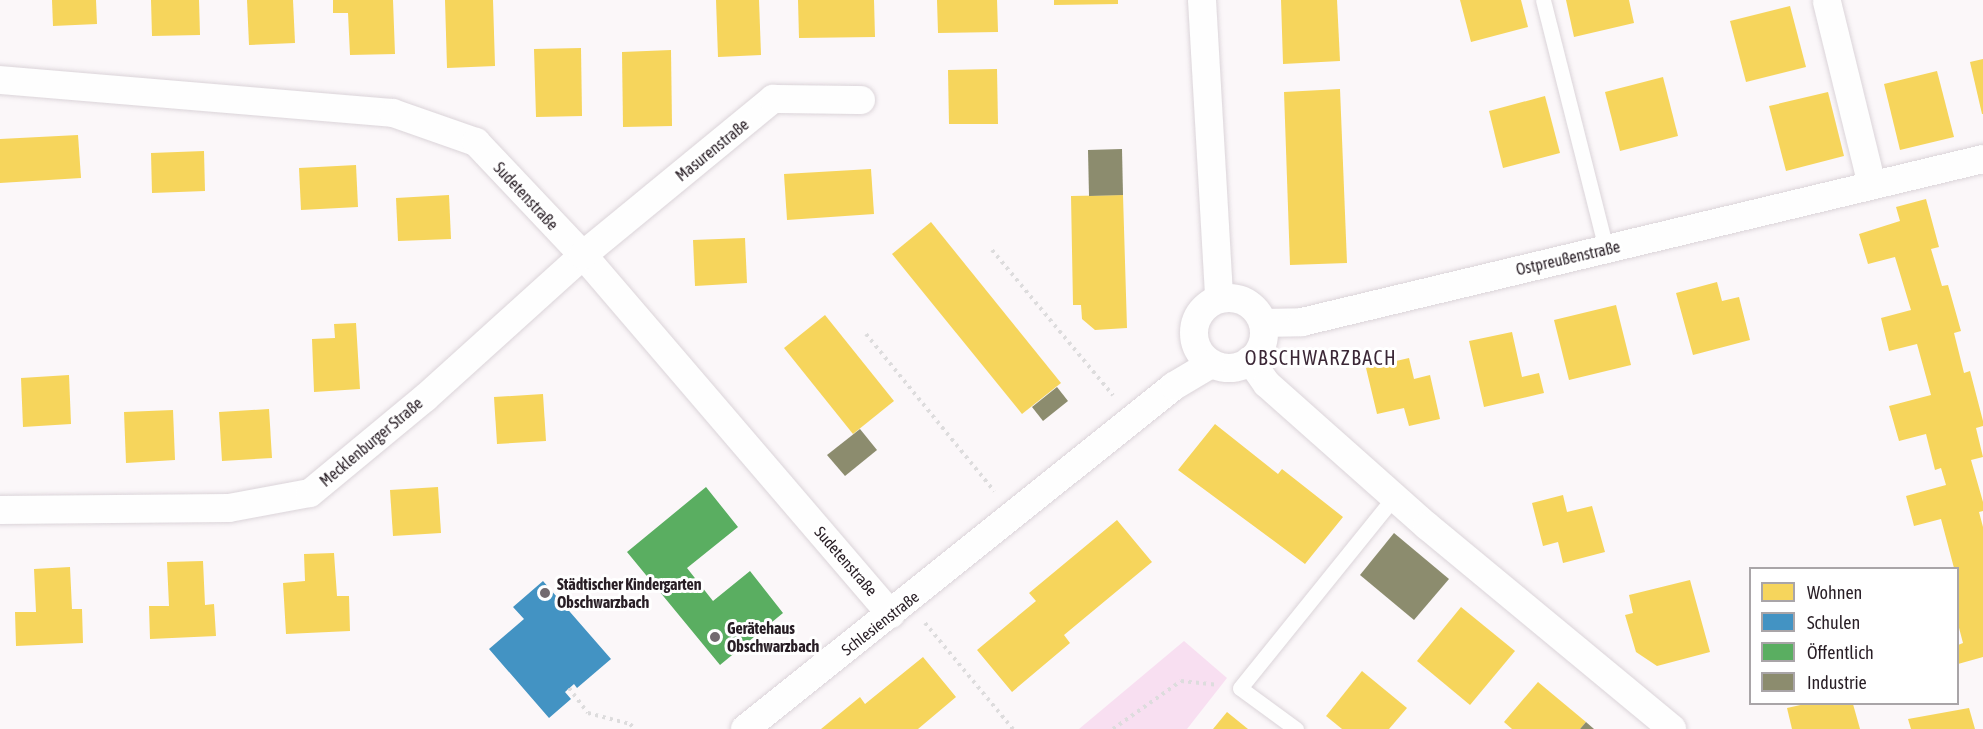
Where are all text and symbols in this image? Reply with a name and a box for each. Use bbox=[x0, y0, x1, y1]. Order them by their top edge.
street label: Masurenstraße bbox=[672, 115, 752, 185]
street label: Sudetenstraße bbox=[490, 158, 562, 234]
street label: Ostpreußenstraße bbox=[1514, 237, 1622, 279]
district label: OBSCHWARZBACH bbox=[1245, 345, 1397, 369]
street label: Mecklenburger Straße bbox=[316, 393, 426, 491]
street label: Sudetenstraße bbox=[811, 522, 881, 600]
legend bbox=[1749, 567, 1959, 705]
place label: Städtischer Kindergarten Obschwarzbach bbox=[557, 574, 702, 612]
text: Wohnen bbox=[1807, 582, 1862, 603]
marker: Städtischer Kindergarten Obschwarzbach bbox=[538, 586, 552, 600]
street label: Schlesienstraße bbox=[837, 587, 923, 659]
text: Schulen bbox=[1807, 612, 1860, 633]
place label: Gerätehaus Obschwarzbach bbox=[727, 618, 819, 656]
marker: Gerätehaus Obschwarzbach bbox=[708, 630, 722, 644]
text: Öffentlich bbox=[1807, 642, 1874, 663]
text: Industrie bbox=[1807, 672, 1867, 693]

